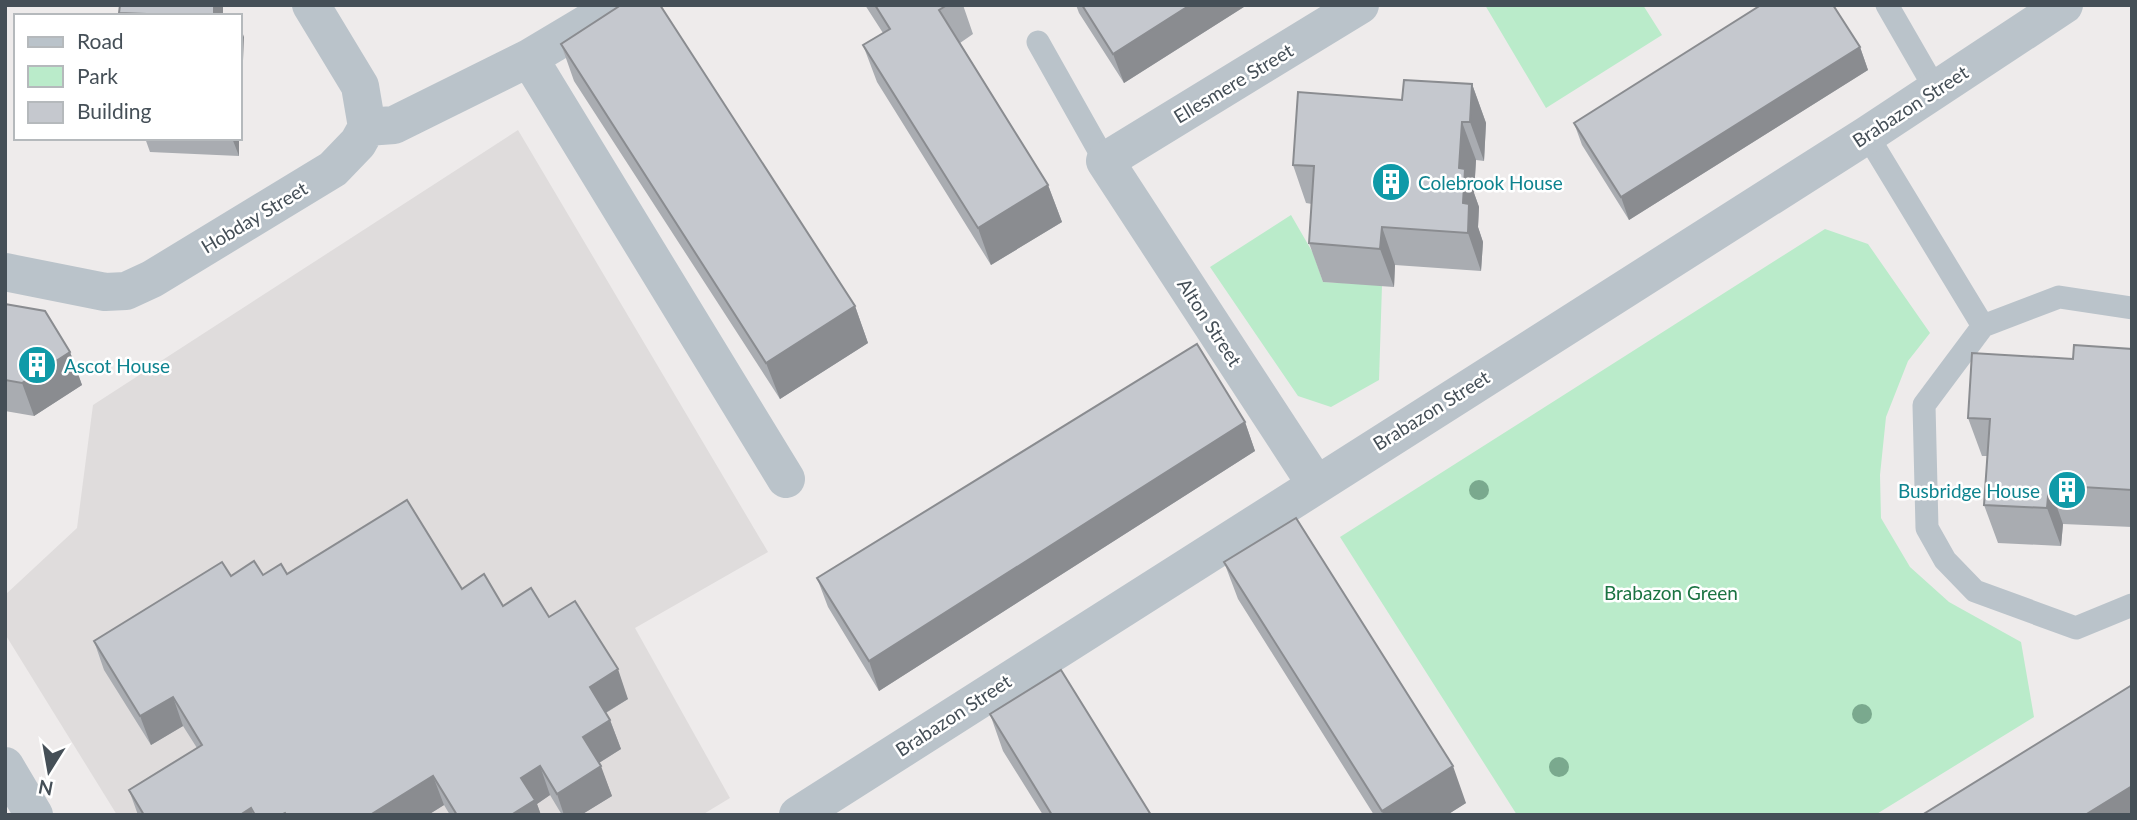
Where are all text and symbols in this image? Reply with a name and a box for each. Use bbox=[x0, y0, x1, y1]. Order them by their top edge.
legend bbox=[14, 14, 242, 140]
text: Road bbox=[77, 28, 124, 53]
street label: Ellesmere Street bbox=[1169, 38, 1297, 128]
street label: Brabazon Street bbox=[1848, 60, 1972, 152]
text: Park bbox=[77, 63, 118, 88]
text: Building bbox=[77, 98, 152, 123]
building icon: Colebrook House bbox=[1370, 161, 1412, 203]
place label: Colebrook House bbox=[1418, 171, 1563, 194]
street label: Hobday Street bbox=[197, 176, 311, 258]
street label: Alton Street bbox=[1173, 274, 1247, 370]
building icon: Ascot House bbox=[16, 344, 58, 386]
place label: Ascot House bbox=[64, 354, 170, 377]
street label: Brabazon Street bbox=[1368, 365, 1494, 455]
building icon: Busbridge House bbox=[2046, 469, 2088, 511]
place label: Busbridge House bbox=[1898, 479, 2040, 502]
park label: Brabazon Green bbox=[1604, 581, 1738, 604]
street label: Brabazon Street bbox=[891, 669, 1015, 761]
north arrow bbox=[14, 736, 84, 806]
text: N bbox=[36, 775, 55, 801]

